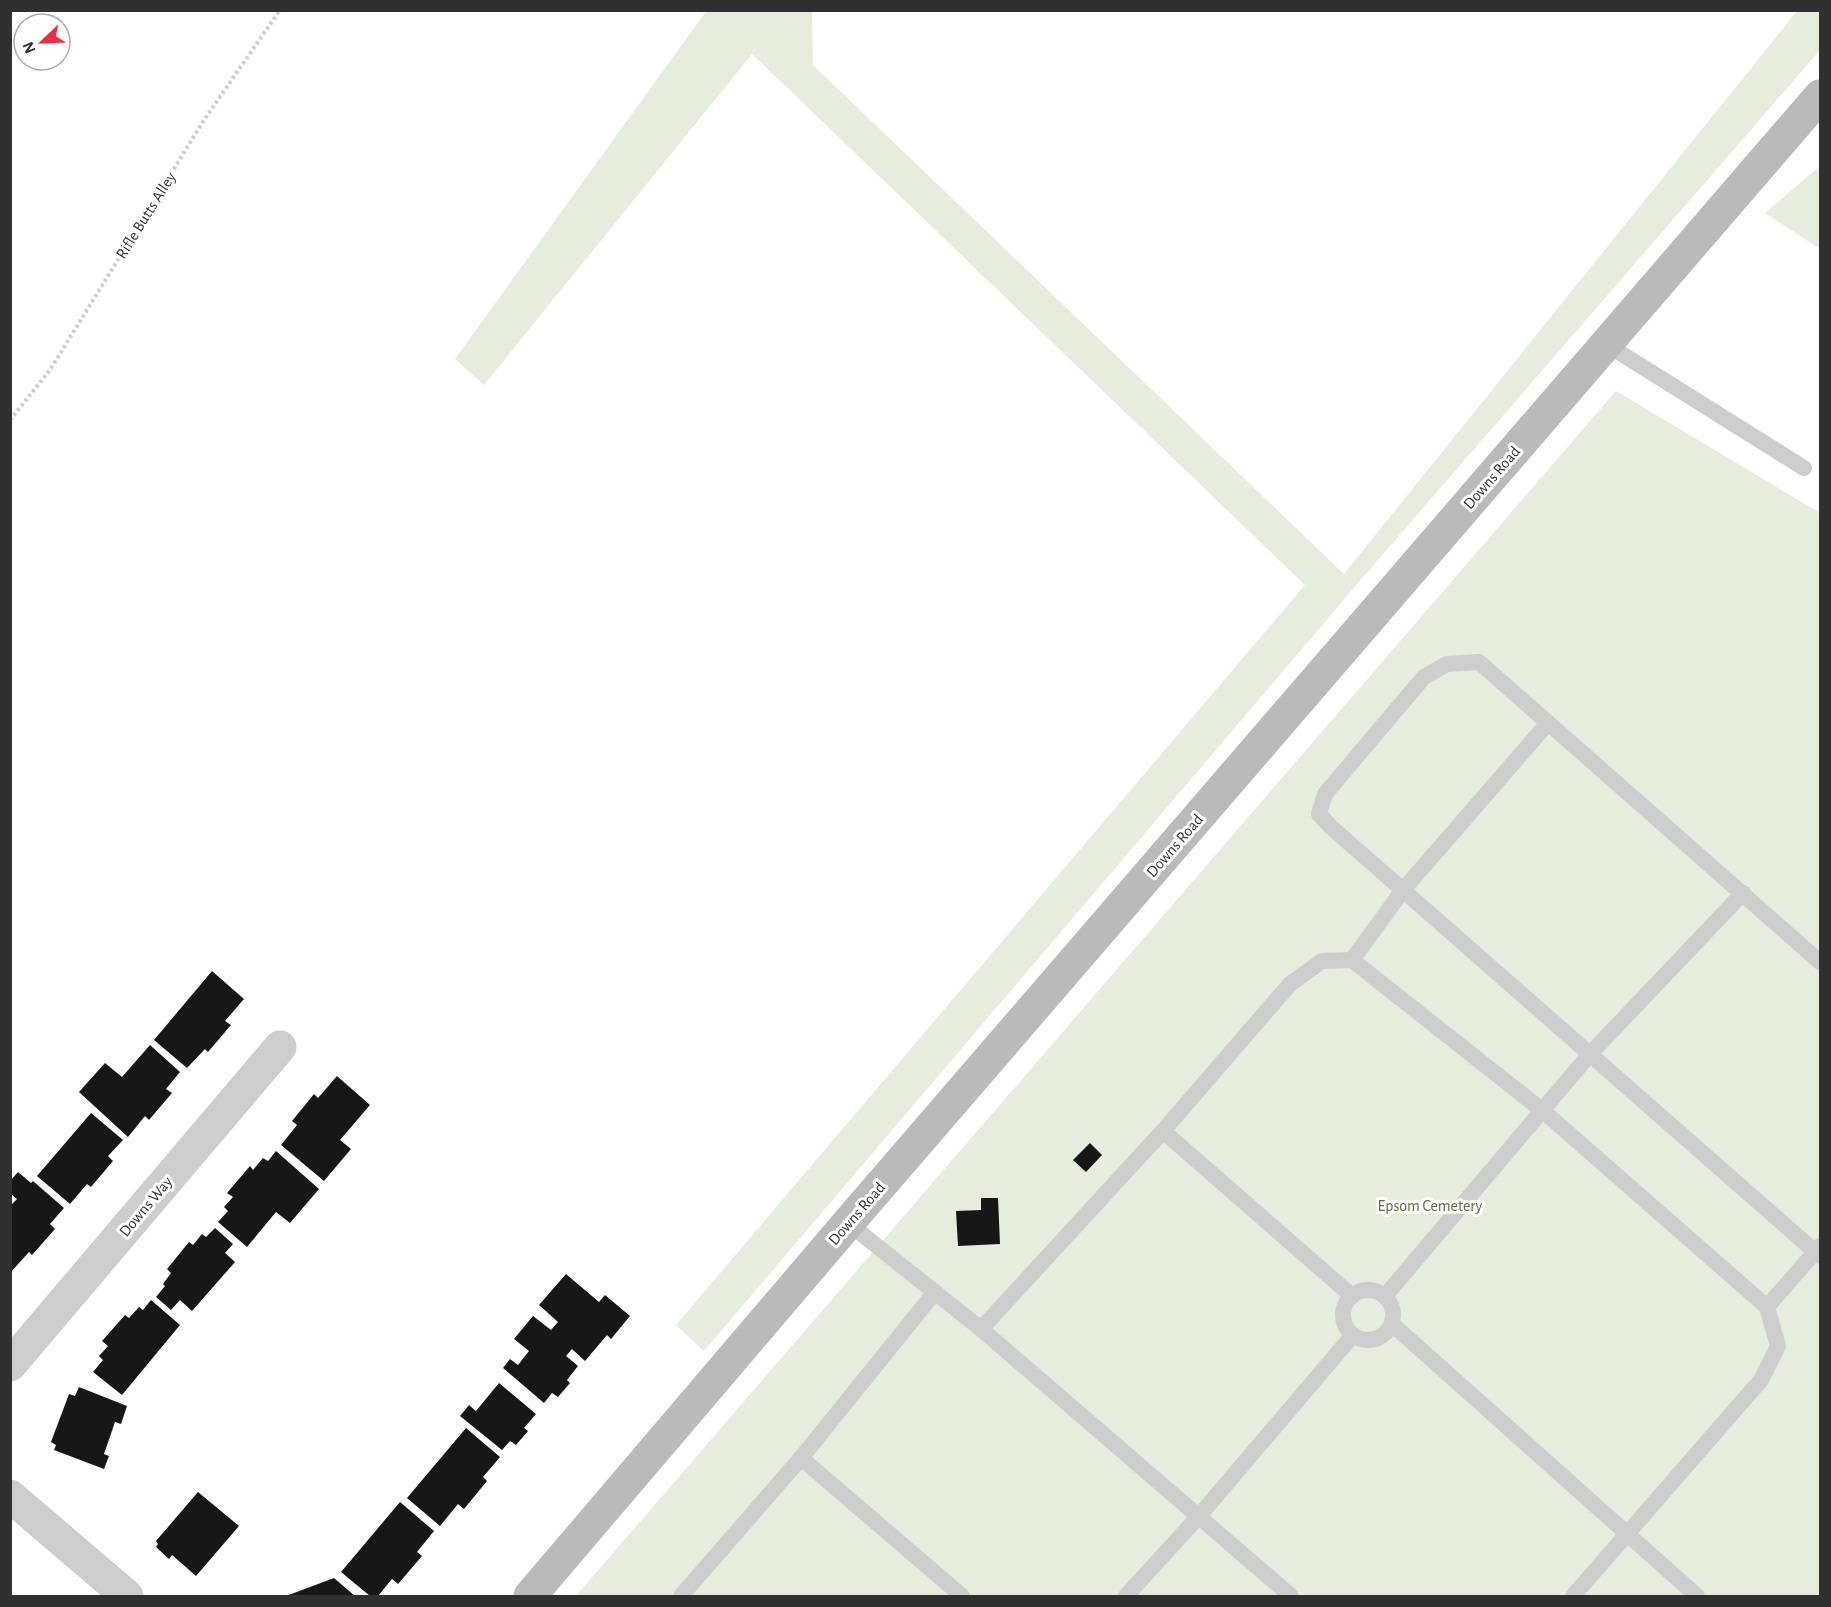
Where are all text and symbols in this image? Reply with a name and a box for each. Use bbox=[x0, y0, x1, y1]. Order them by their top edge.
north arrow bbox=[12, 12, 72, 72]
text: N bbox=[20, 39, 39, 56]
street label: Rifle Butts Alley bbox=[113, 169, 180, 262]
street label: Downs Road bbox=[1460, 443, 1523, 512]
street label: Downs Road bbox=[1143, 811, 1206, 880]
street label: Downs Way bbox=[116, 1173, 176, 1240]
street label: Downs Road bbox=[825, 1179, 888, 1248]
park label: Epsom Cemetery bbox=[1378, 1198, 1483, 1215]

